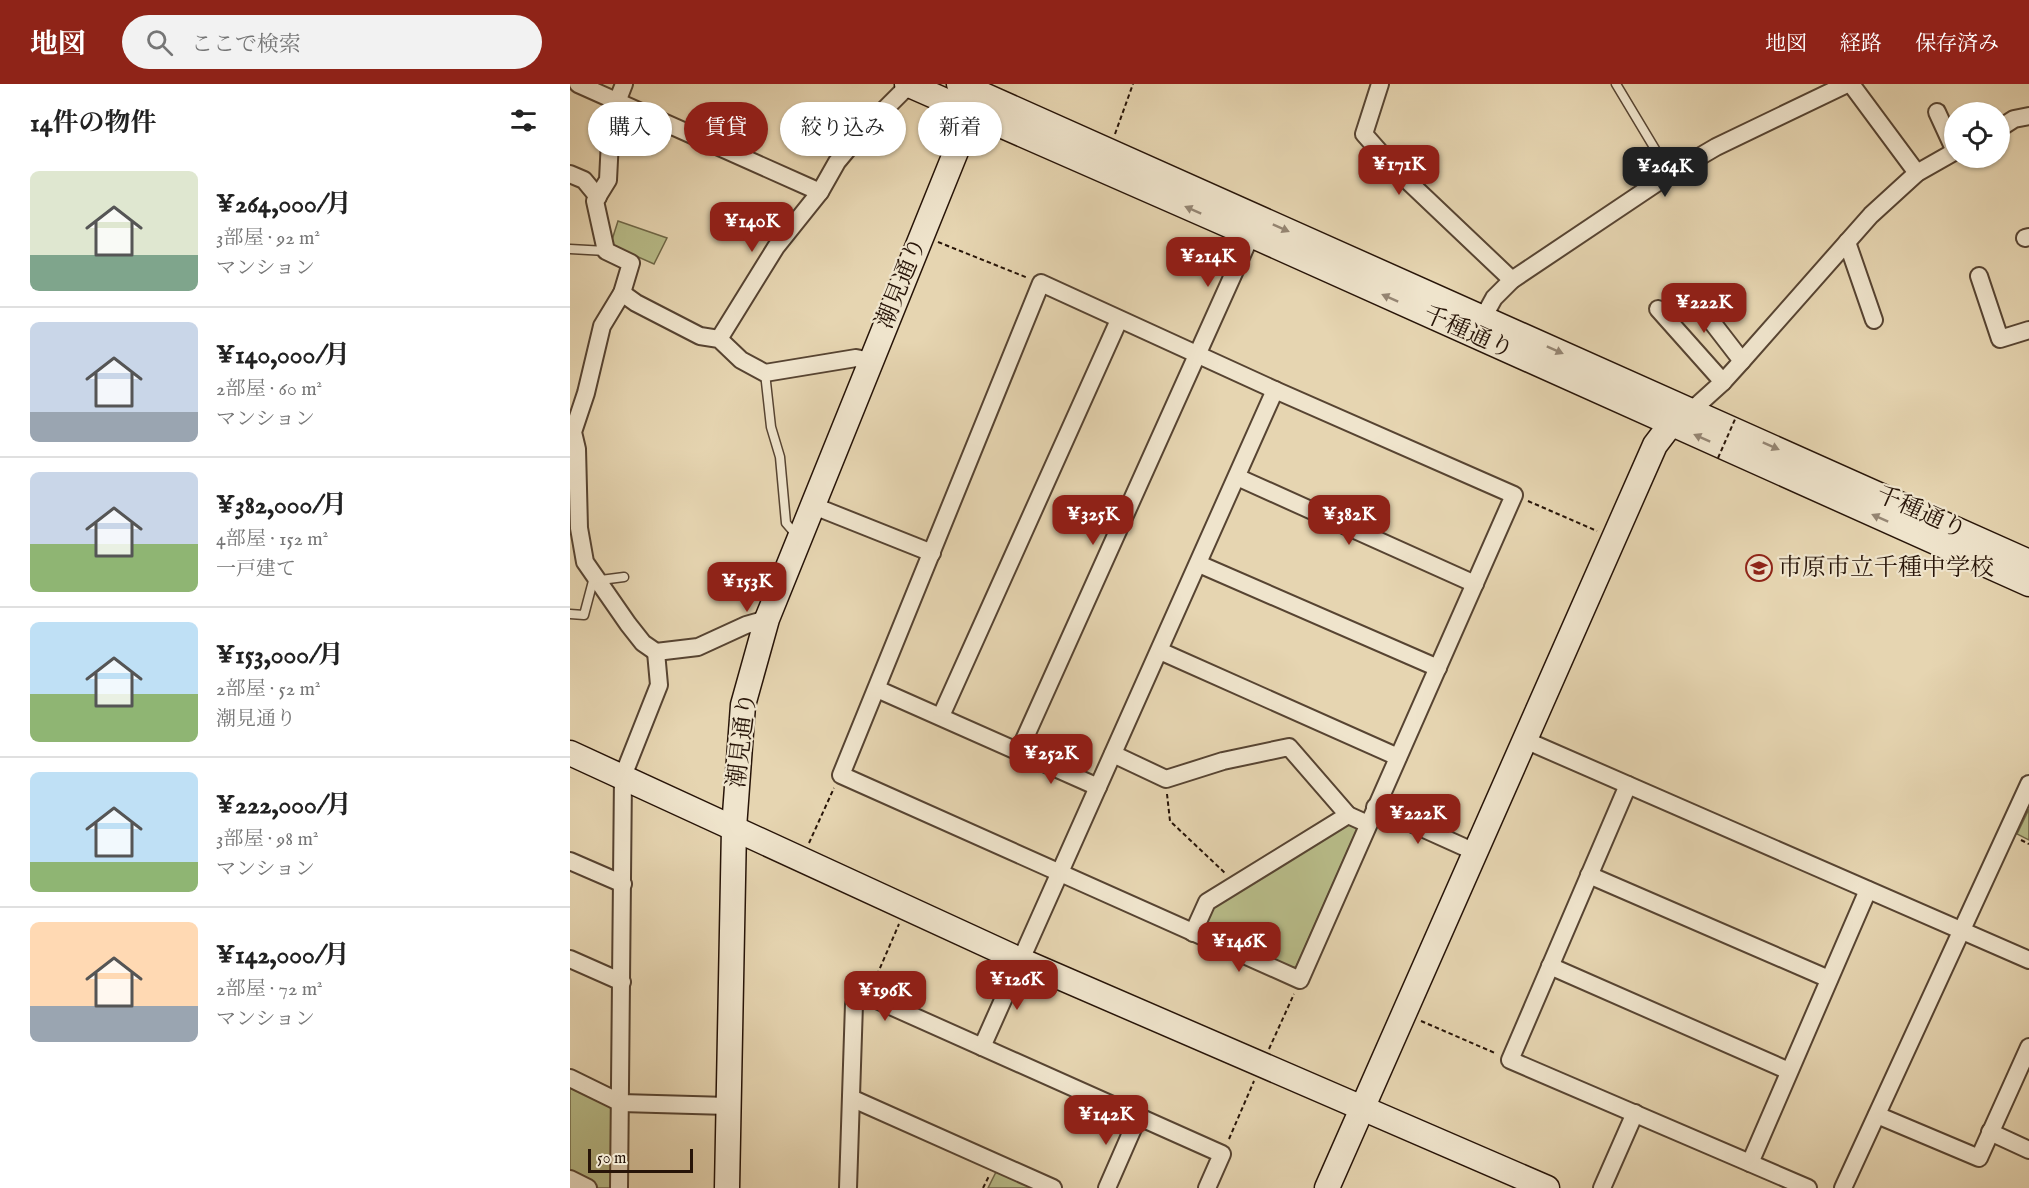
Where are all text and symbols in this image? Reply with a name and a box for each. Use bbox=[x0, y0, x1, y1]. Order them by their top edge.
search box bbox=[122, 15, 542, 69]
icon: search bbox=[143, 26, 176, 59]
text: 地図 bbox=[30, 28, 86, 63]
text: ここで検索 bbox=[191, 31, 301, 59]
text: 地図 bbox=[1765, 31, 1807, 58]
text: 経路 bbox=[1840, 31, 1882, 58]
text: 保存済み bbox=[1915, 31, 1999, 58]
chip: 購入 bbox=[588, 102, 672, 156]
chip: 賃貸 bbox=[684, 102, 768, 156]
chip: 絞り込み bbox=[780, 102, 906, 156]
chip: 新着 bbox=[918, 102, 1002, 156]
map controls bbox=[1944, 102, 2010, 168]
button: locate bbox=[1944, 102, 2010, 168]
icon: filters bbox=[507, 104, 540, 137]
text: 14件の物件 bbox=[30, 107, 156, 140]
pin: ¥171K bbox=[1357, 145, 1441, 196]
pin: ¥264K bbox=[1623, 147, 1707, 198]
text: ¥171K bbox=[1372, 152, 1426, 177]
text: ¥264K bbox=[1637, 154, 1693, 179]
text: ¥264,000/月 bbox=[216, 188, 352, 221]
icon: home bbox=[78, 195, 150, 267]
pin: ¥140K bbox=[710, 202, 794, 253]
one-way arrow bbox=[1184, 205, 1201, 214]
text: ¥140K bbox=[724, 209, 780, 234]
one-way arrow bbox=[1272, 223, 1290, 233]
text: 3部屋 · 92 m² bbox=[216, 226, 320, 251]
street label: 潮見通り bbox=[870, 233, 934, 333]
pin: ¥214K bbox=[1166, 237, 1250, 288]
text: ¥214K bbox=[1180, 244, 1236, 269]
text: マンション bbox=[216, 256, 315, 281]
pin: ¥222K bbox=[1662, 283, 1746, 334]
text: ¥222K bbox=[1675, 290, 1733, 315]
one-way arrow bbox=[1380, 293, 1398, 303]
street label: 千種通り bbox=[1418, 299, 1518, 367]
text: ¥140,000/月 bbox=[216, 339, 350, 372]
one-way arrow bbox=[1546, 345, 1563, 354]
icon: home bbox=[78, 346, 150, 418]
text: 2部屋 · 60 m² bbox=[216, 377, 322, 402]
text: マンション bbox=[216, 407, 315, 432]
one-way arrow bbox=[1692, 433, 1710, 443]
one-way arrow bbox=[1763, 441, 1780, 450]
street label: 千種通り bbox=[1871, 479, 1971, 547]
text: ¥382,000/月 bbox=[216, 489, 347, 522]
pin: ¥325K bbox=[1051, 495, 1135, 546]
pin: ¥382K bbox=[1307, 495, 1391, 546]
icon: home bbox=[78, 496, 150, 568]
text: ¥325K bbox=[1066, 502, 1120, 527]
text: ¥382K bbox=[1322, 502, 1376, 527]
one-way arrow bbox=[1871, 513, 1888, 522]
text: 4部屋 · 152 m² bbox=[216, 527, 328, 552]
school or university icon: 市原市立千種中学校 bbox=[1744, 553, 1774, 583]
place label: 市原市立千種中学校 bbox=[1778, 553, 1994, 584]
text: 一戸建て bbox=[216, 557, 296, 582]
pin: ¥153K bbox=[705, 562, 789, 613]
text: ¥153K bbox=[721, 569, 773, 594]
text: ¥153,000/月 bbox=[216, 639, 344, 672]
icon: home bbox=[78, 646, 150, 718]
text: 2部屋 · 52 m² bbox=[216, 677, 320, 702]
street label: 潮見通り bbox=[722, 690, 764, 790]
text: 潮見通り bbox=[216, 707, 296, 732]
pin: ¥252K bbox=[1009, 734, 1093, 785]
text: ¥252K bbox=[1024, 741, 1078, 766]
text: ¥222,000/月 bbox=[216, 789, 352, 822]
pin: ¥222K bbox=[1376, 794, 1460, 845]
icon: home bbox=[78, 796, 150, 868]
text: ¥222K bbox=[1389, 801, 1447, 826]
text: 3部屋 · 98 m² bbox=[216, 827, 319, 852]
text: マンション bbox=[216, 857, 315, 882]
pin: ¥146K bbox=[1197, 922, 1281, 973]
text: ¥146K bbox=[1212, 929, 1266, 954]
text: ¥142,000/月 bbox=[216, 939, 350, 972]
icon: home bbox=[78, 946, 150, 1018]
pin: ¥126K bbox=[975, 960, 1059, 1011]
text: ¥126K bbox=[990, 967, 1044, 992]
pin: ¥196K bbox=[843, 971, 927, 1022]
text: 2部屋 · 72 m² bbox=[216, 977, 323, 1002]
text: ¥196K bbox=[858, 978, 912, 1003]
text: マンション bbox=[216, 1007, 315, 1032]
pin: ¥142K bbox=[1064, 1095, 1148, 1146]
text: ¥142K bbox=[1078, 1102, 1134, 1127]
scale bar bbox=[588, 1146, 693, 1174]
text: 50 m bbox=[597, 1149, 626, 1169]

